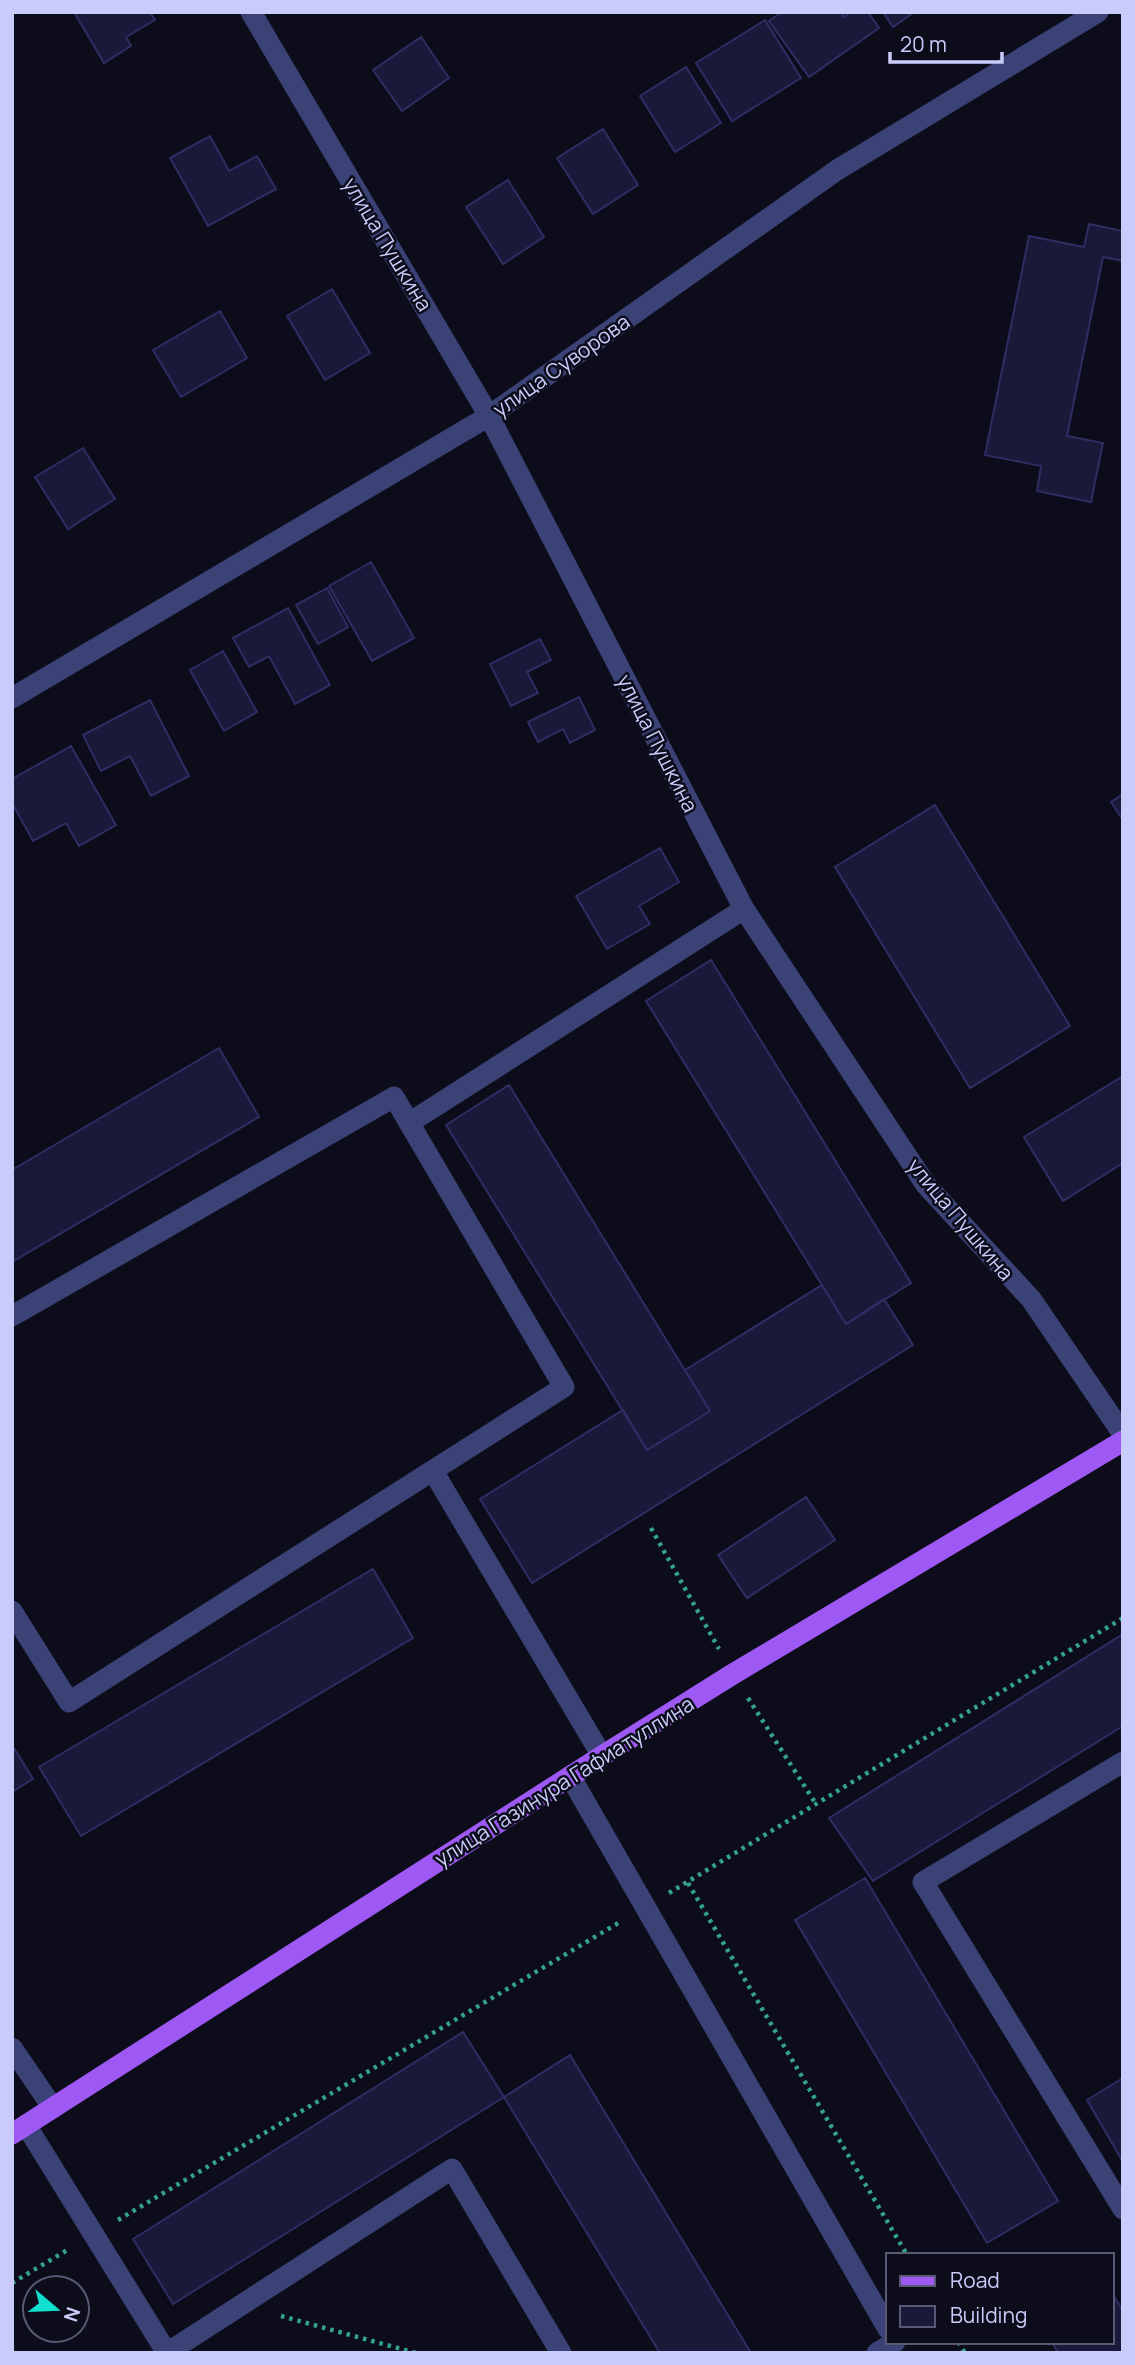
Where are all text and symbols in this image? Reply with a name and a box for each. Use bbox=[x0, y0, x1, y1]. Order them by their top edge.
scale bar bbox=[890, 21, 1002, 65]
text: 20 m bbox=[900, 30, 947, 58]
street label: улица Пушкина bbox=[337, 172, 439, 316]
street label: улица Суворова bbox=[487, 307, 635, 423]
street label: улица Пушкина bbox=[611, 669, 705, 817]
street label: улица Пушкина bbox=[902, 1152, 1020, 1286]
street label: улица Газинура Гафиатуллина bbox=[429, 1689, 699, 1873]
legend bbox=[886, 2253, 1114, 2344]
text: Road bbox=[950, 2266, 1000, 2294]
north arrow bbox=[21, 2274, 91, 2344]
text: Building bbox=[950, 2301, 1027, 2329]
text: N bbox=[58, 2304, 87, 2325]

